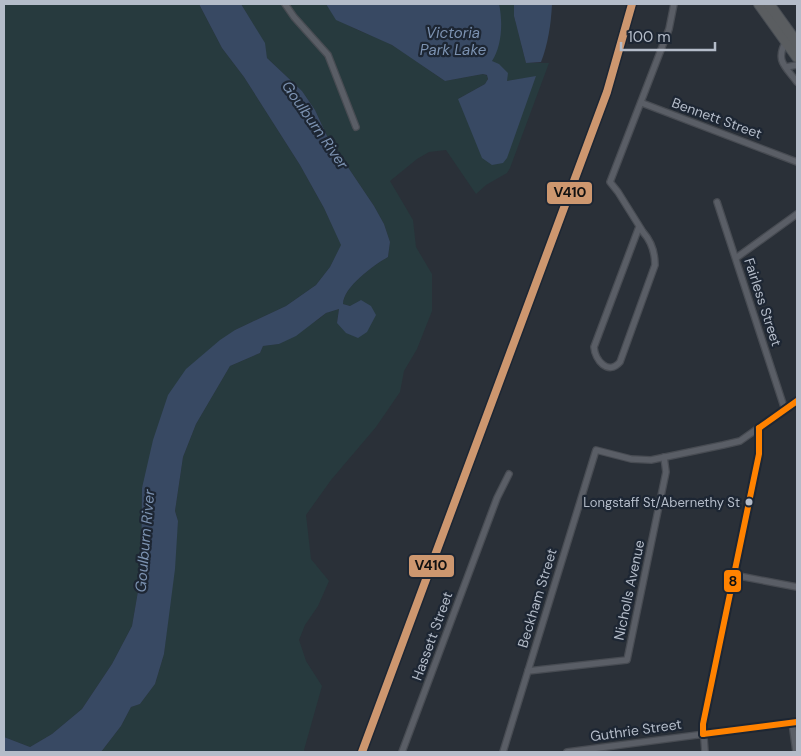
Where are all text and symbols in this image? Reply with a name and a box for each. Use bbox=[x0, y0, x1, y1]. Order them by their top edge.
scale bar bbox=[621, 20, 715, 52]
water label: Victoria Park Lake bbox=[420, 23, 487, 60]
text: 100 m bbox=[628, 27, 671, 47]
water label: Goulburn River bbox=[277, 77, 353, 173]
street label: Bennett Street bbox=[669, 93, 765, 143]
line badge: V410 bbox=[546, 181, 593, 205]
text: V410 bbox=[554, 183, 587, 201]
street label: Fairless Street bbox=[740, 256, 786, 348]
water label: Goulburn River bbox=[131, 488, 159, 593]
place label: Longstaff St/Abernethy St bbox=[583, 494, 740, 511]
marker: Longstaff St/Abernethy St bbox=[744, 497, 754, 507]
street label: Nicholls Avenue bbox=[610, 538, 648, 642]
street label: Beckham Street bbox=[513, 546, 561, 650]
line badge: V410 bbox=[408, 554, 455, 578]
text: V410 bbox=[415, 556, 448, 574]
line badge: 8 bbox=[723, 569, 742, 593]
text: 8 bbox=[729, 572, 738, 590]
street label: Hassett Street bbox=[408, 589, 456, 683]
street label: Guthrie Street bbox=[589, 715, 683, 745]

